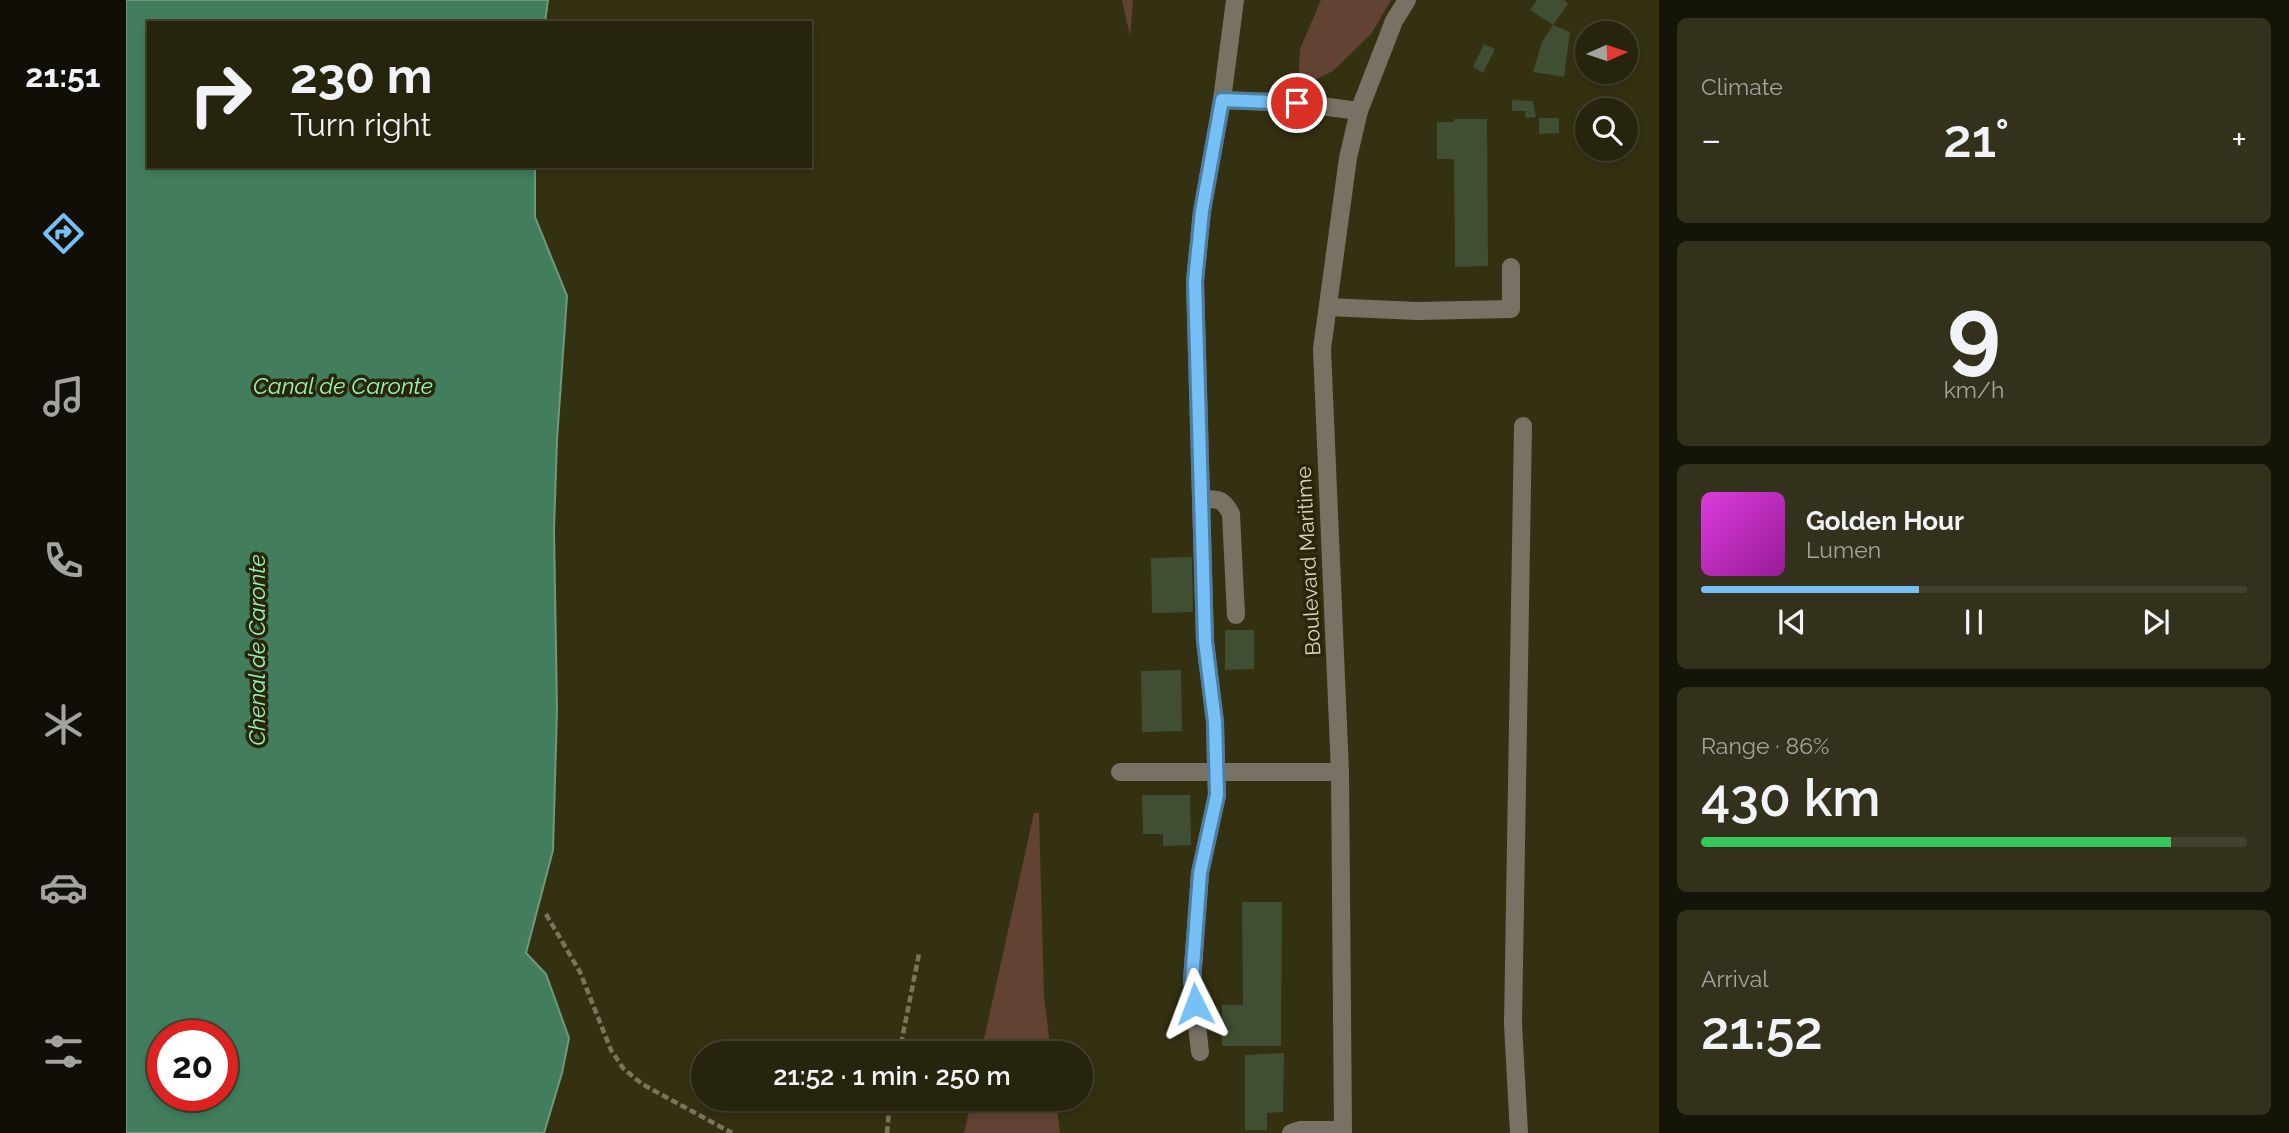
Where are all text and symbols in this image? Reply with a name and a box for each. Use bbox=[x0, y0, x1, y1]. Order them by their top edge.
north arrow bbox=[1575, 21, 1638, 84]
map controls bbox=[1575, 21, 1638, 161]
text: 230 m bbox=[290, 47, 432, 104]
icon: right bbox=[175, 49, 266, 140]
text: 21:51 bbox=[25, 57, 101, 94]
pin bbox=[1267, 73, 1327, 133]
text: Climate bbox=[1701, 73, 1783, 100]
icon: arrive bbox=[1278, 84, 1316, 122]
button: search bbox=[1575, 98, 1638, 161]
text: Turn right bbox=[290, 106, 431, 143]
text: 21° bbox=[1943, 108, 2010, 169]
text: − bbox=[1701, 117, 1721, 162]
text: + bbox=[2231, 117, 2247, 162]
icon: directions bbox=[39, 209, 88, 258]
text: 9 bbox=[1947, 277, 2001, 384]
icon: music bbox=[39, 372, 88, 421]
water label: Canal de Caronte bbox=[253, 372, 433, 399]
text: km/h bbox=[1944, 376, 2004, 403]
street label: Boulevard Maritime bbox=[1291, 466, 1325, 656]
text: Golden Hour bbox=[1806, 506, 1964, 536]
icon: phone bbox=[39, 536, 88, 585]
text: Lumen bbox=[1806, 536, 1881, 563]
water label: Chenal de Caronte bbox=[243, 554, 270, 746]
icon: previous bbox=[1773, 603, 1811, 641]
icon: pause bbox=[1955, 603, 1993, 641]
icon: next bbox=[2137, 603, 2175, 641]
icon: climate bbox=[39, 700, 88, 749]
text: Range · 86% bbox=[1701, 732, 1830, 759]
text: 430 km bbox=[1701, 767, 1880, 828]
icon: car bbox=[39, 863, 88, 912]
text: Arrival bbox=[1701, 965, 1768, 992]
position arrow bbox=[1158, 967, 1232, 1041]
text: 21:52 bbox=[1701, 1000, 1823, 1061]
speed limit sign: 20 bbox=[147, 1020, 238, 1111]
icon: filters bbox=[39, 1027, 88, 1076]
text: 21:52 · 1 min · 250 m bbox=[773, 1061, 1011, 1091]

